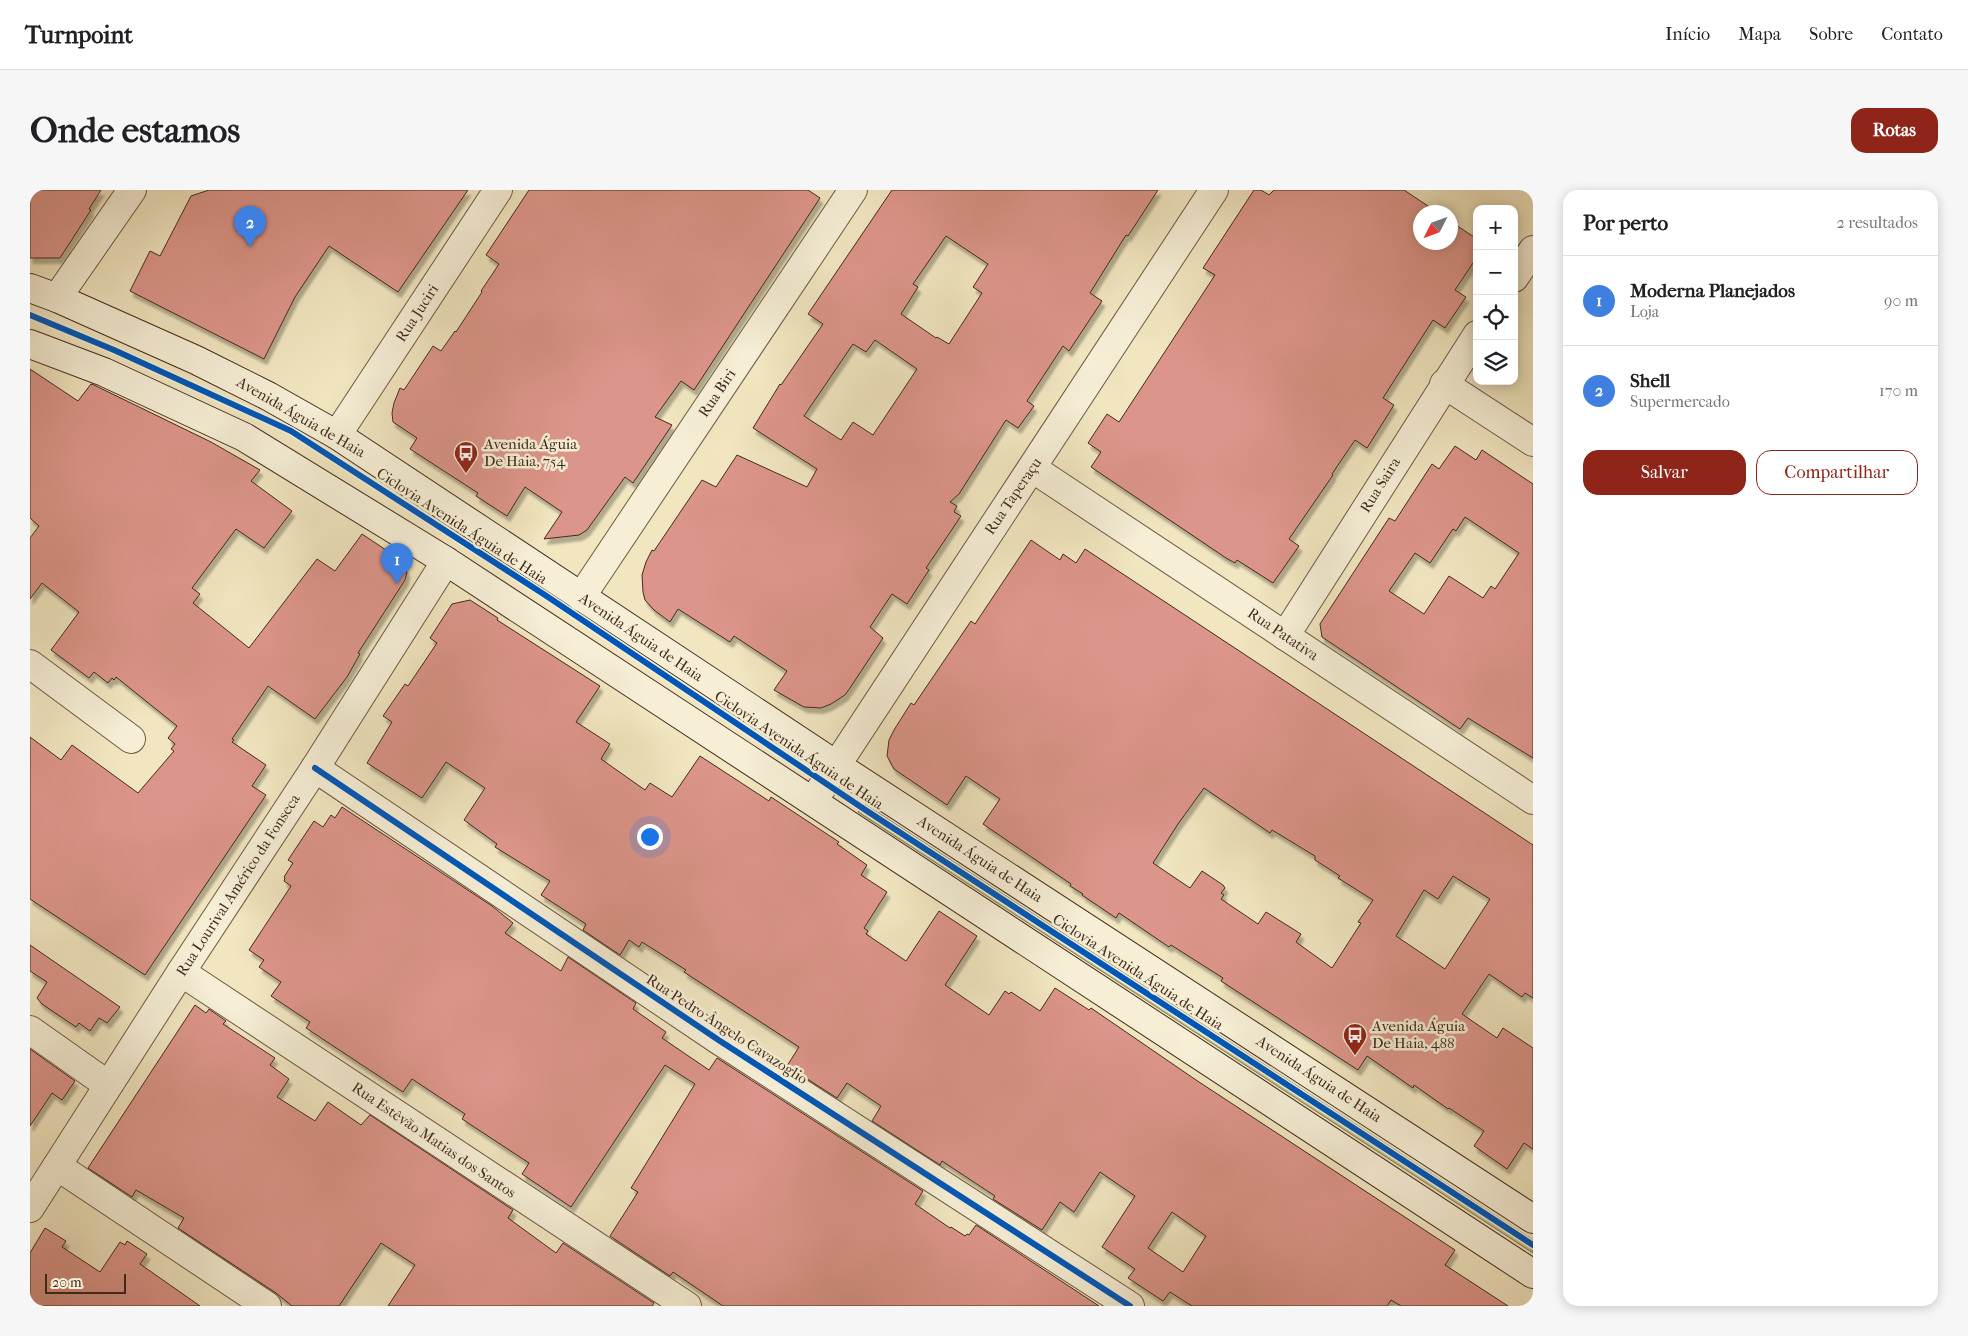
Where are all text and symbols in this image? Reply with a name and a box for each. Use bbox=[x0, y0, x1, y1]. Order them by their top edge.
text: Turnpoint bbox=[25, 21, 133, 49]
text: Início bbox=[1665, 24, 1710, 45]
text: Mapa bbox=[1738, 24, 1781, 45]
text: Sobre bbox=[1809, 24, 1853, 45]
text: Contato bbox=[1881, 24, 1943, 45]
button: Rotas bbox=[1851, 108, 1938, 153]
text: Onde estamos bbox=[30, 110, 240, 151]
north arrow bbox=[1413, 205, 1458, 250]
map controls bbox=[1473, 205, 1518, 385]
button: + bbox=[1473, 205, 1518, 250]
pin: 2 bbox=[234, 206, 266, 247]
text: Por perto bbox=[1583, 211, 1668, 235]
text: 2 resultados bbox=[1837, 213, 1918, 232]
button: − bbox=[1473, 250, 1518, 295]
street label: Rua Juciri bbox=[392, 280, 443, 345]
text: Moderna Planejados bbox=[1630, 280, 1795, 302]
text: 1 bbox=[1596, 291, 1602, 310]
text: 90 m bbox=[1884, 291, 1918, 310]
button: locate bbox=[1473, 295, 1518, 340]
text: Loja bbox=[1630, 302, 1659, 321]
button: layers bbox=[1473, 340, 1518, 385]
street label: Rua Biri bbox=[694, 365, 740, 421]
text: Shell bbox=[1630, 370, 1670, 392]
street label: Avenida Águia de Haia bbox=[233, 372, 369, 462]
text: 2 bbox=[1595, 381, 1603, 400]
text: 170 m bbox=[1879, 381, 1918, 400]
text: Supermercado bbox=[1630, 392, 1730, 411]
place label: Avenida Águia De Haia, 754 bbox=[483, 435, 578, 470]
bus stop icon: Avenida Águia De Haia, 754 bbox=[453, 440, 479, 474]
button: Salvar bbox=[1583, 450, 1746, 495]
button: Compartilhar bbox=[1756, 450, 1918, 495]
street label: Rua Saira bbox=[1356, 453, 1405, 516]
street label: Rua Taperaçu bbox=[981, 454, 1046, 538]
street label: Ciclovia Avenida Águia de Haia bbox=[373, 464, 552, 589]
pin: 1 bbox=[381, 543, 413, 584]
street label: Avenida Águia de Haia bbox=[575, 588, 707, 686]
street label: Rua Patativa bbox=[1244, 604, 1323, 665]
street label: Ciclovia Avenida Águia de Haia bbox=[711, 687, 888, 814]
street label: Rua Lourival Américo da Fonseca bbox=[172, 790, 304, 979]
street label: Avenida Águia de Haia bbox=[913, 811, 1047, 907]
your location bbox=[637, 824, 663, 850]
street label: Ciclovia Avenida Águia de Haia bbox=[1049, 910, 1228, 1035]
street label: Rua Pedro Ângelo Cavazoglio bbox=[643, 970, 811, 1088]
place label: Avenida Águia De Haia, 488 bbox=[1371, 1017, 1466, 1052]
bus stop icon: Avenida Águia De Haia, 488 bbox=[1342, 1022, 1368, 1056]
street label: Avenida Águia de Haia bbox=[1252, 1031, 1386, 1127]
street label: Rua Estêvão Matias dos Santos bbox=[348, 1078, 520, 1202]
scale bar bbox=[45, 1271, 126, 1294]
text: 20 m bbox=[52, 1274, 82, 1291]

